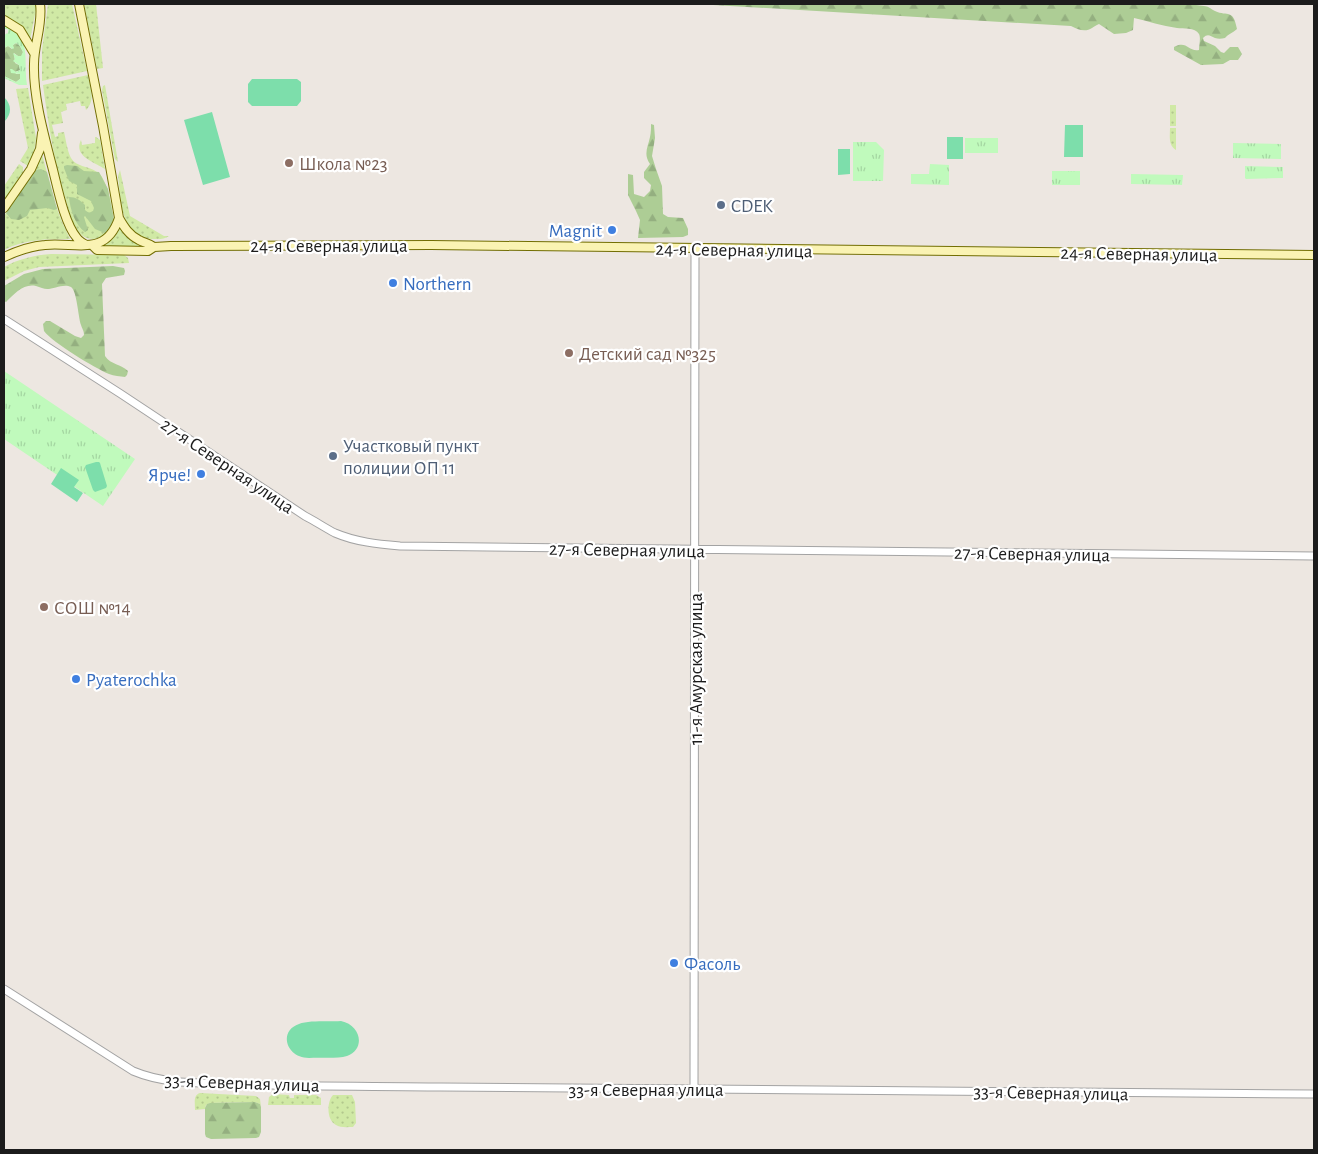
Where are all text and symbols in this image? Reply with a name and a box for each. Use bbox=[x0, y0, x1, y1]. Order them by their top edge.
place label: Школа №23 bbox=[299, 155, 388, 174]
marker: Школа №23 bbox=[283, 157, 295, 169]
place label: CDEK bbox=[731, 197, 773, 216]
marker: CDEK bbox=[715, 199, 727, 211]
place label: Magnit bbox=[549, 222, 602, 241]
marker: Magnit bbox=[606, 224, 618, 236]
street label: 24-я Северная улица bbox=[250, 237, 408, 256]
street label: 24-я Северная улица bbox=[655, 240, 813, 261]
street label: 24-я Северная улица bbox=[1060, 244, 1218, 265]
place label: Northern bbox=[403, 275, 472, 294]
marker: Northern bbox=[387, 277, 399, 289]
place label: Детский сад №325 bbox=[579, 345, 716, 364]
marker: Детский сад №325 bbox=[563, 347, 575, 359]
street label: 27-я Северная улица bbox=[157, 415, 297, 518]
place label: Участковый пункт полиции ОП 11 bbox=[343, 437, 479, 478]
marker: Участковый пункт полиции ОП 11 bbox=[327, 450, 339, 462]
place label: Ярче! bbox=[148, 466, 191, 485]
marker: Ярче! bbox=[195, 468, 207, 480]
street label: 27-я Северная улица bbox=[549, 540, 705, 561]
street label: 27-я Северная улица bbox=[954, 544, 1110, 565]
street label: 11-я Амурская улица bbox=[687, 592, 706, 745]
place label: СОШ №14 bbox=[54, 599, 131, 618]
marker: СОШ №14 bbox=[38, 601, 50, 613]
place label: Pyaterochka bbox=[86, 671, 177, 690]
marker: Pyaterochka bbox=[70, 673, 82, 685]
place label: Фасоль bbox=[684, 955, 740, 974]
marker: Фасоль bbox=[668, 957, 680, 969]
street label: 33-я Северная улица bbox=[164, 1071, 320, 1096]
street label: 33-я Северная улица bbox=[568, 1081, 724, 1100]
street label: 33-я Северная улица bbox=[973, 1083, 1129, 1104]

